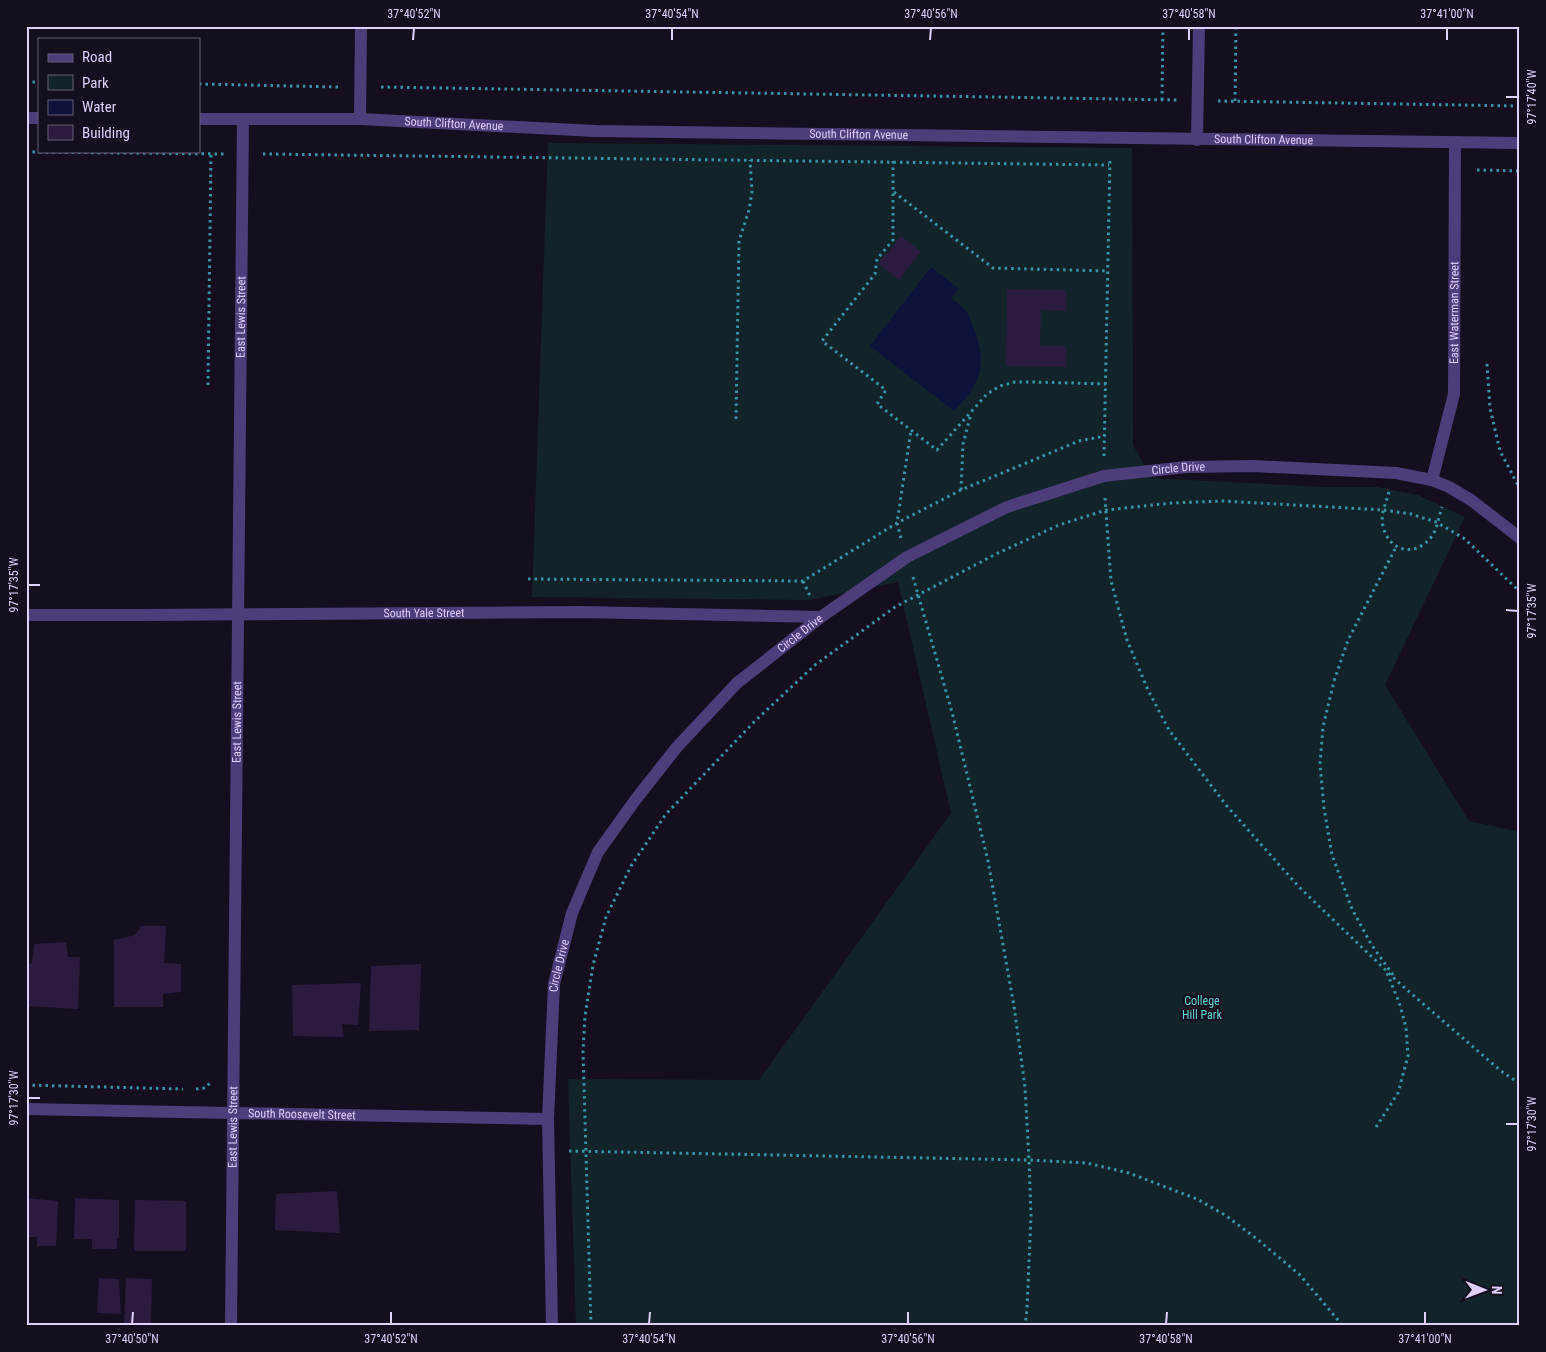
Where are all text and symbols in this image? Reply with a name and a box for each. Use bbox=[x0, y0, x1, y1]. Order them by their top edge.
text: 37°40'52"N bbox=[387, 7, 441, 21]
text: 37°40'54"N bbox=[645, 7, 699, 21]
text: 37°40'56"N bbox=[904, 7, 958, 21]
text: 37°40'58"N bbox=[1162, 7, 1216, 21]
text: 37°41'00"N bbox=[1420, 7, 1474, 21]
legend bbox=[38, 38, 200, 152]
text: Road bbox=[82, 48, 112, 66]
text: 97°17'40"W bbox=[1525, 69, 1539, 125]
text: Park bbox=[82, 74, 109, 92]
text: Water bbox=[82, 98, 117, 116]
street label: South Clifton Avenue bbox=[404, 114, 504, 133]
text: Building bbox=[82, 124, 130, 142]
street label: South Clifton Avenue bbox=[809, 127, 909, 142]
street label: South Clifton Avenue bbox=[1214, 132, 1314, 147]
street label: East Waterman Street bbox=[1447, 261, 1462, 364]
street label: East Lewis Street bbox=[234, 276, 248, 358]
street label: Circle Drive bbox=[1151, 460, 1206, 478]
text: 97°17'35"W bbox=[7, 557, 21, 613]
text: 97°17'35"W bbox=[1525, 583, 1539, 639]
street label: South Yale Street bbox=[383, 606, 465, 620]
street label: Circle Drive bbox=[775, 611, 826, 656]
street label: East Lewis Street bbox=[230, 681, 244, 763]
street label: Circle Drive bbox=[547, 938, 572, 992]
park label: College Hill Park bbox=[1182, 994, 1223, 1022]
text: 97°17'30"W bbox=[7, 1070, 21, 1126]
street label: East Lewis Street bbox=[226, 1086, 240, 1168]
text: 97°17'30"W bbox=[1525, 1096, 1539, 1152]
street label: South Roosevelt Street bbox=[248, 1106, 356, 1122]
north arrow bbox=[1458, 1264, 1508, 1314]
text: N bbox=[1489, 1286, 1505, 1295]
text: 37°40'50"N bbox=[105, 1332, 159, 1346]
text: 37°40'52"N bbox=[364, 1332, 418, 1346]
text: 37°40'54"N bbox=[622, 1332, 676, 1346]
text: 37°40'56"N bbox=[881, 1332, 935, 1346]
text: 37°40'58"N bbox=[1139, 1332, 1193, 1346]
text: 37°41'00"N bbox=[1398, 1332, 1452, 1346]

